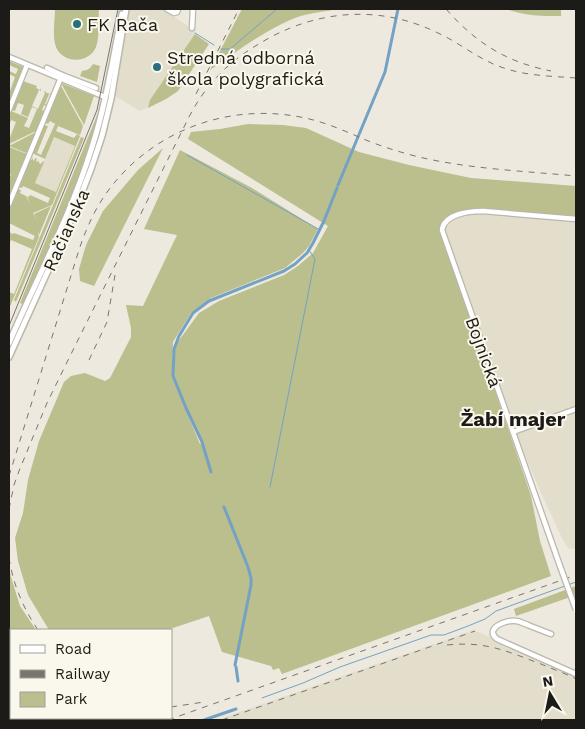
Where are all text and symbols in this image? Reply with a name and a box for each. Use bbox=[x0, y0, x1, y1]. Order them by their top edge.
place label: FK Rača bbox=[87, 14, 158, 35]
marker: FK Rača bbox=[71, 18, 83, 30]
place label: Stredná odborná škola polygrafická bbox=[167, 47, 324, 89]
marker: Stredná odborná škola polygrafická bbox=[151, 61, 163, 73]
street label: Račianska bbox=[38, 186, 94, 274]
street label: Bojnická bbox=[462, 314, 506, 390]
district label: Žabí majer bbox=[461, 407, 566, 431]
legend bbox=[10, 629, 172, 719]
text: Road bbox=[55, 640, 92, 658]
text: Railway bbox=[55, 665, 110, 683]
north arrow bbox=[525, 669, 575, 719]
text: N bbox=[541, 672, 554, 690]
text: Park bbox=[55, 690, 88, 708]

